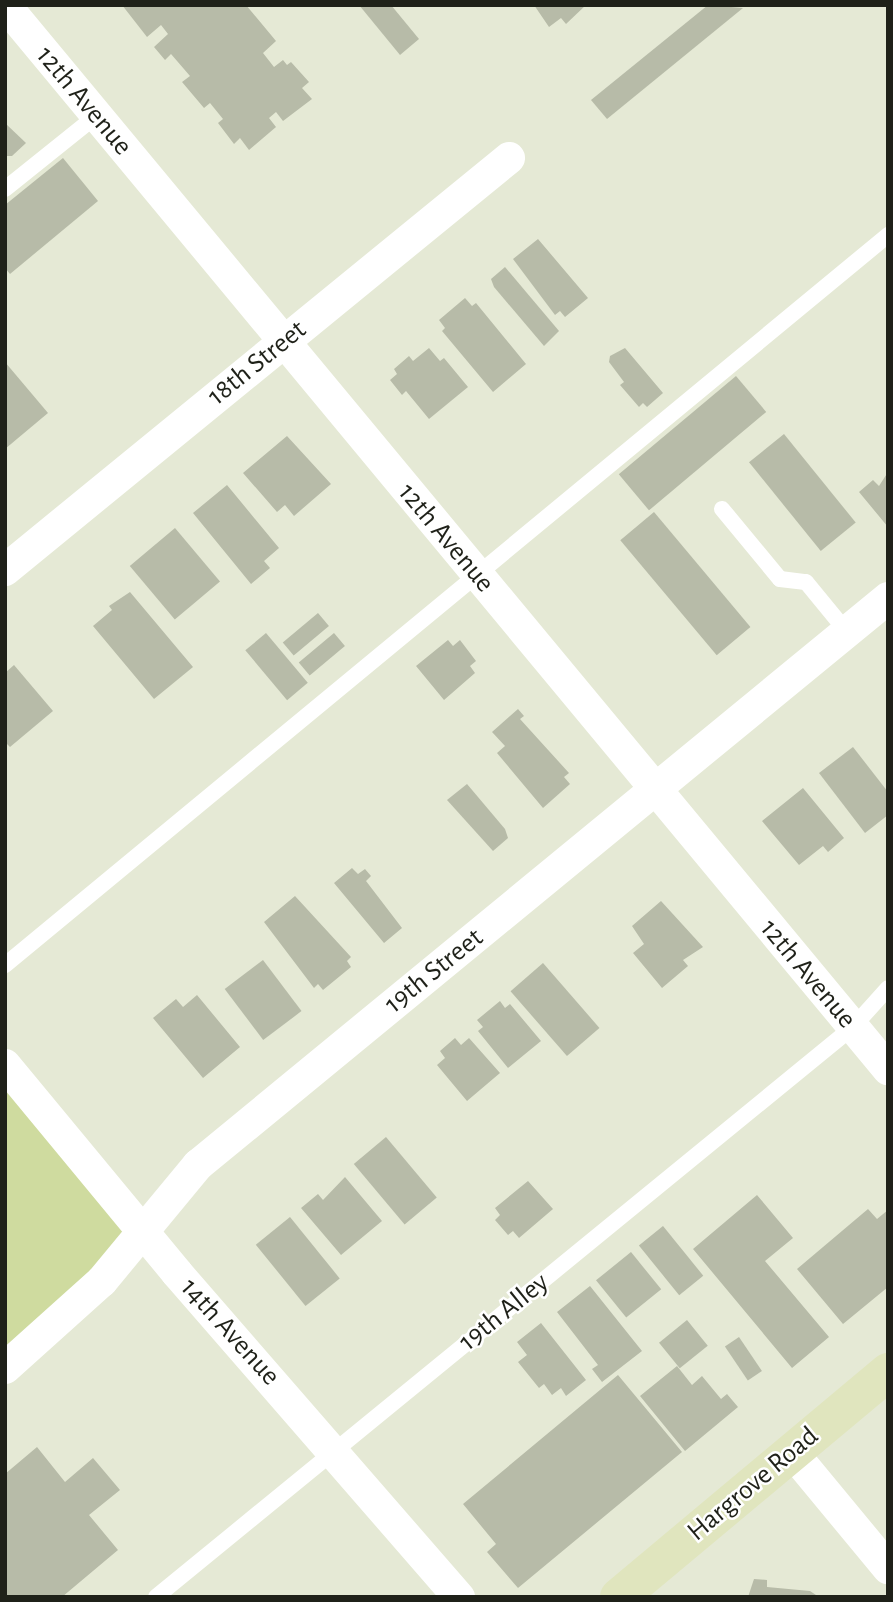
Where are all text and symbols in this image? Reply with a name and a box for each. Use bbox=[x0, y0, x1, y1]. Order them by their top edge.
street label: 12th Avenue bbox=[29, 40, 139, 162]
street label: 18th Street bbox=[201, 313, 313, 413]
street label: 12th Avenue bbox=[391, 477, 501, 599]
street label: 12th Avenue bbox=[753, 913, 863, 1035]
street label: 19th Street bbox=[378, 921, 490, 1021]
street label: 19th Alley bbox=[452, 1266, 556, 1358]
street label: 14th Avenue bbox=[173, 1271, 287, 1393]
street label: Hargrove Road bbox=[681, 1419, 825, 1549]

